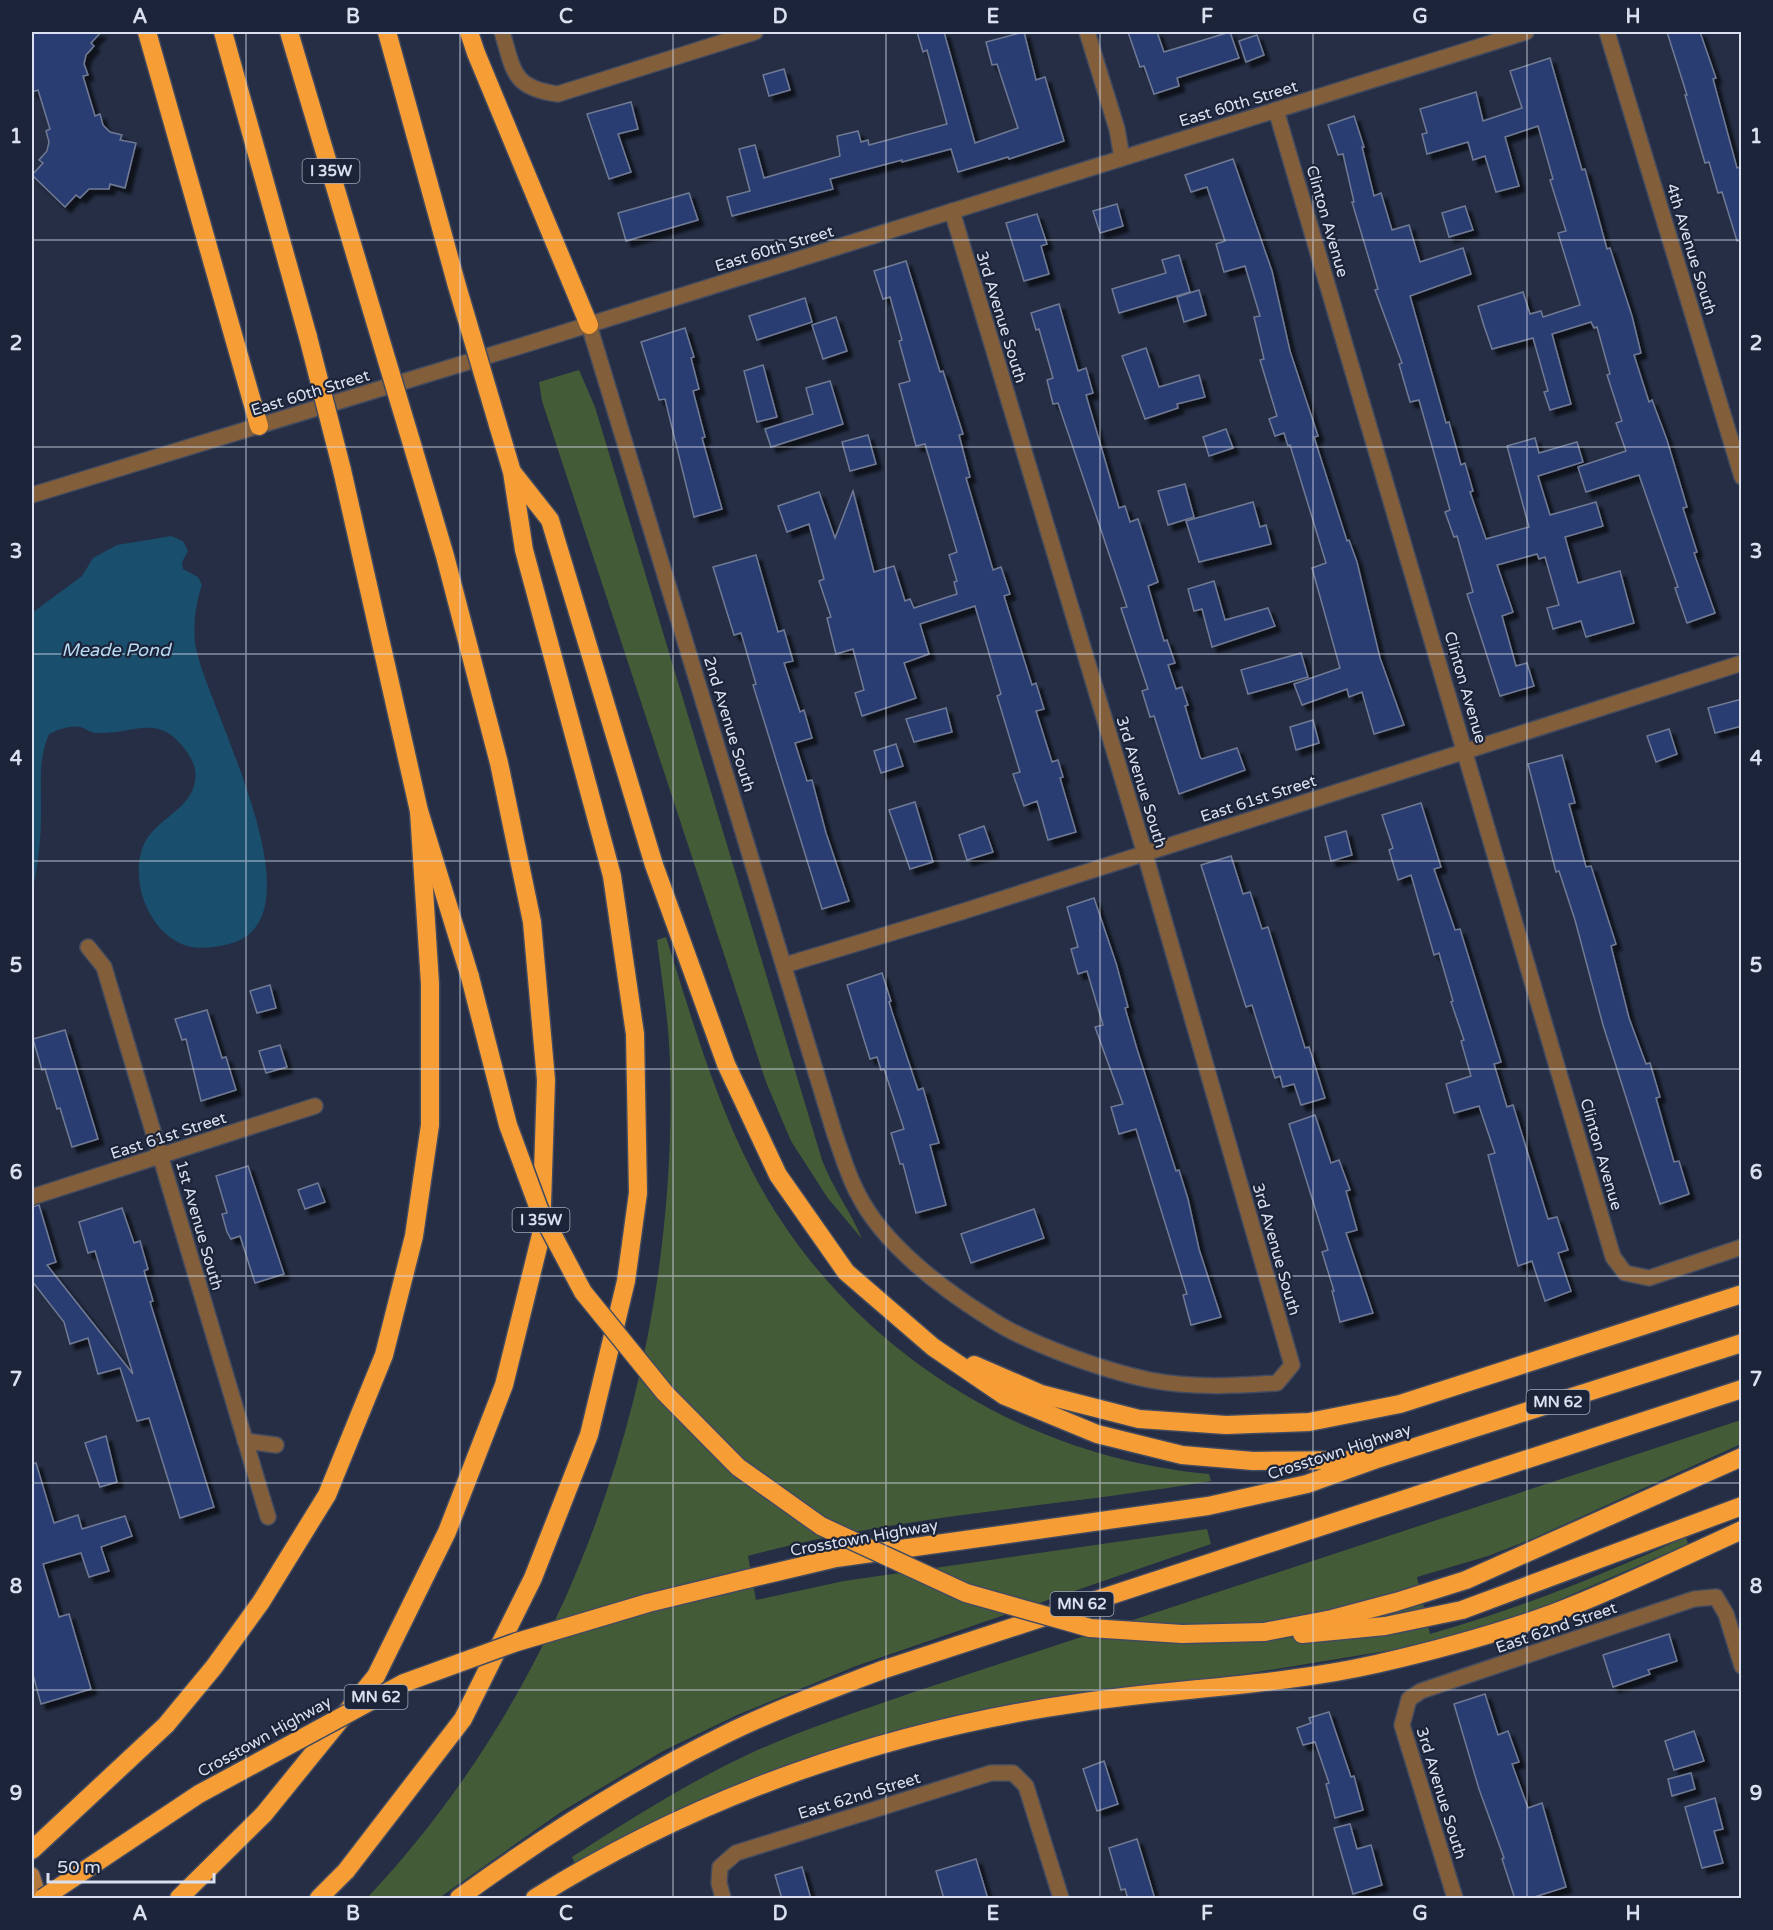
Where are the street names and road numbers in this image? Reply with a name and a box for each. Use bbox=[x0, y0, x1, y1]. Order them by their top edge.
street label: East 60th Street bbox=[1177, 76, 1300, 131]
road number: I 35W bbox=[302, 159, 360, 183]
street label: Clinton Avenue bbox=[1302, 163, 1353, 280]
street label: 4th Avenue South bbox=[1661, 181, 1721, 318]
street label: East 60th Street bbox=[713, 221, 836, 276]
street label: 3rd Avenue South bbox=[971, 249, 1031, 386]
street label: East 60th Street bbox=[249, 365, 372, 420]
street label: Clinton Avenue bbox=[1440, 629, 1491, 746]
street label: 2nd Avenue South bbox=[699, 654, 759, 794]
street label: 3rd Avenue South bbox=[1111, 714, 1171, 851]
street label: East 61st Street bbox=[1198, 771, 1319, 827]
street label: Clinton Avenue bbox=[1576, 1096, 1627, 1213]
street label: East 61st Street bbox=[108, 1108, 229, 1164]
street label: 1st Avenue South bbox=[171, 1158, 227, 1293]
street label: 3rd Avenue South bbox=[1248, 1181, 1305, 1318]
road number: I 35W bbox=[512, 1208, 570, 1232]
road number: MN 62 bbox=[1526, 1390, 1590, 1414]
street label: Crosstown Highway bbox=[1265, 1419, 1414, 1485]
street label: Crosstown Highway bbox=[789, 1515, 940, 1561]
road number: MN 62 bbox=[1050, 1592, 1114, 1616]
street label: East 62nd Street bbox=[1493, 1598, 1620, 1658]
road number: MN 62 bbox=[344, 1685, 407, 1709]
street label: Crosstown Highway bbox=[194, 1692, 335, 1782]
street label: 3rd Avenue South bbox=[1411, 1725, 1471, 1862]
street label: East 62nd Street bbox=[796, 1768, 923, 1824]

